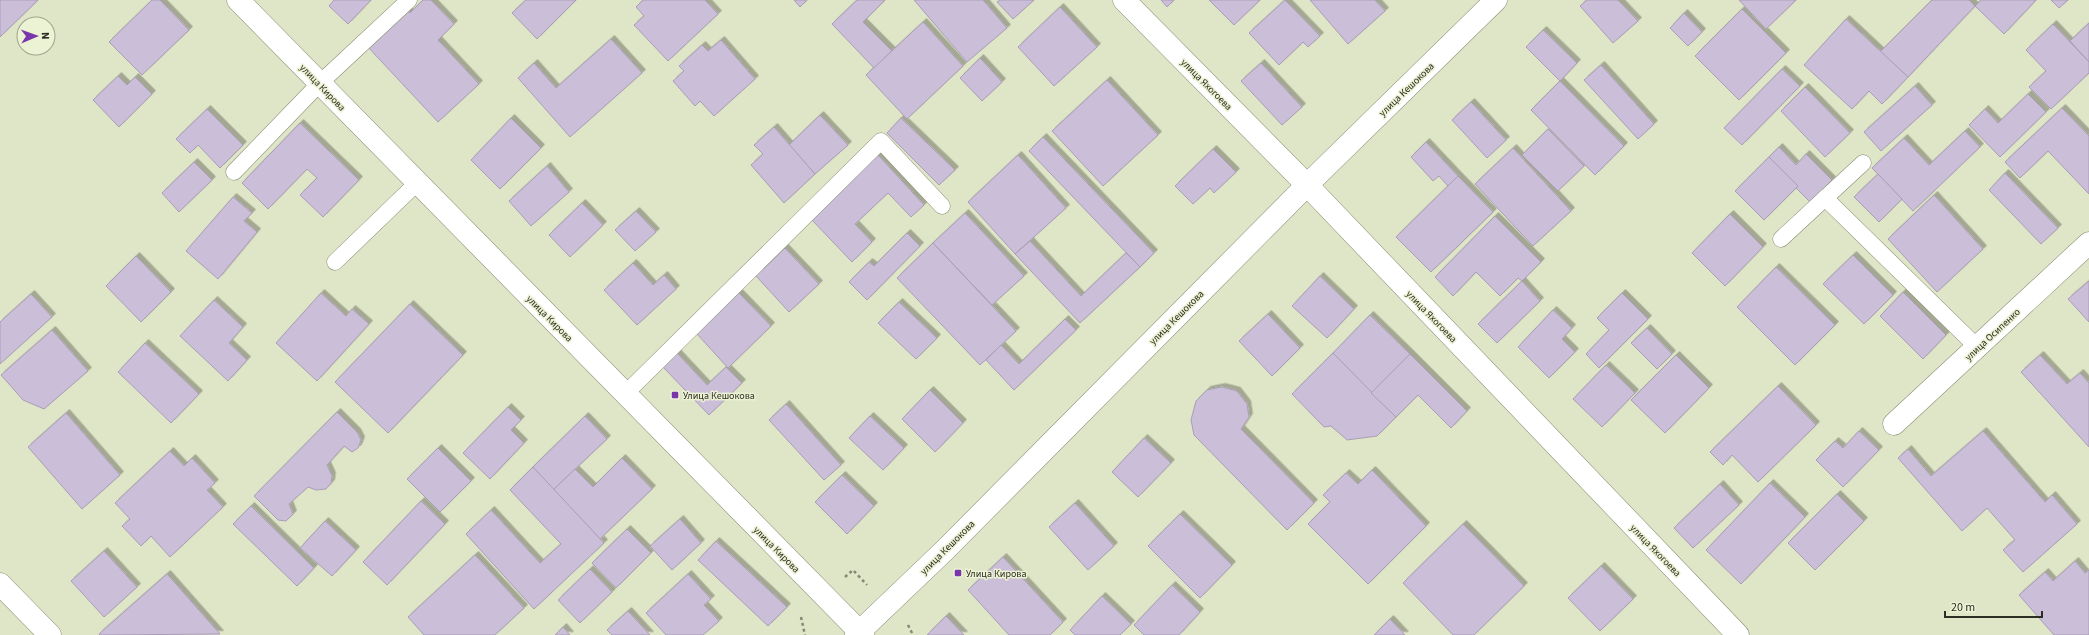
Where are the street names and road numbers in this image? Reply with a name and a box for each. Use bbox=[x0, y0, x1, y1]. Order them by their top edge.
street label: улица Яхогоева bbox=[1177, 56, 1235, 114]
street label: улица Кешокова bbox=[1376, 60, 1437, 120]
street label: улица Кирова bbox=[296, 61, 348, 114]
street label: улица Кешокова bbox=[1146, 287, 1207, 348]
street label: улица Яхогоева bbox=[1403, 287, 1460, 346]
street label: улица Кирова bbox=[523, 292, 576, 345]
street label: улица Осипенко bbox=[1962, 305, 2024, 364]
street label: улица Кешокова bbox=[917, 517, 978, 578]
street label: улица Яхогоева bbox=[1627, 521, 1684, 580]
street label: улица Кирова bbox=[750, 523, 803, 576]

